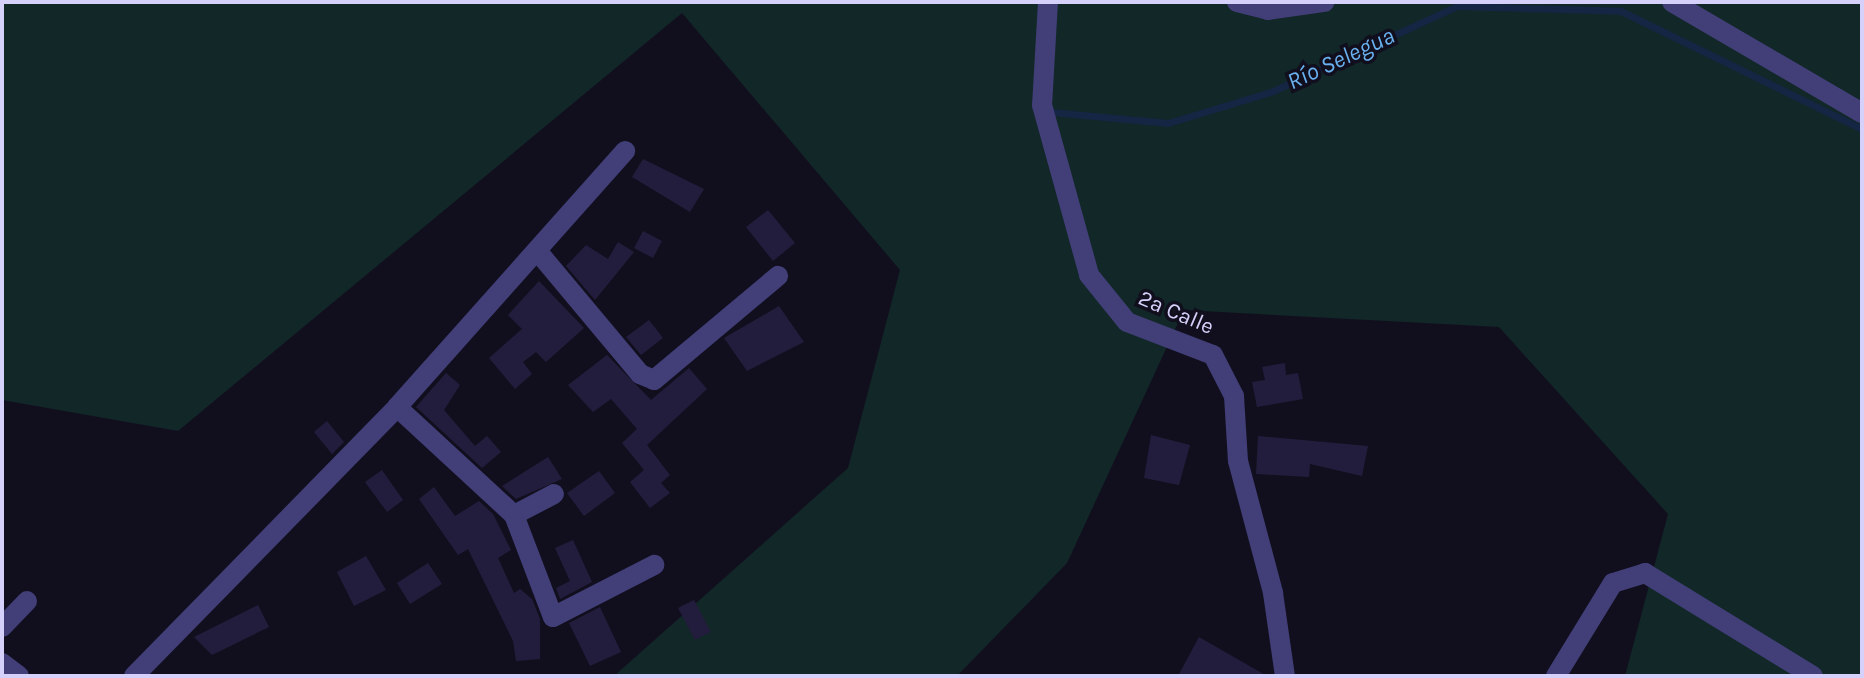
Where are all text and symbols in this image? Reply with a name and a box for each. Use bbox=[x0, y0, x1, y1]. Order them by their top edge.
water label: Río Selegua bbox=[1283, 22, 1399, 96]
street label: 2a Calle bbox=[1134, 285, 1218, 341]

